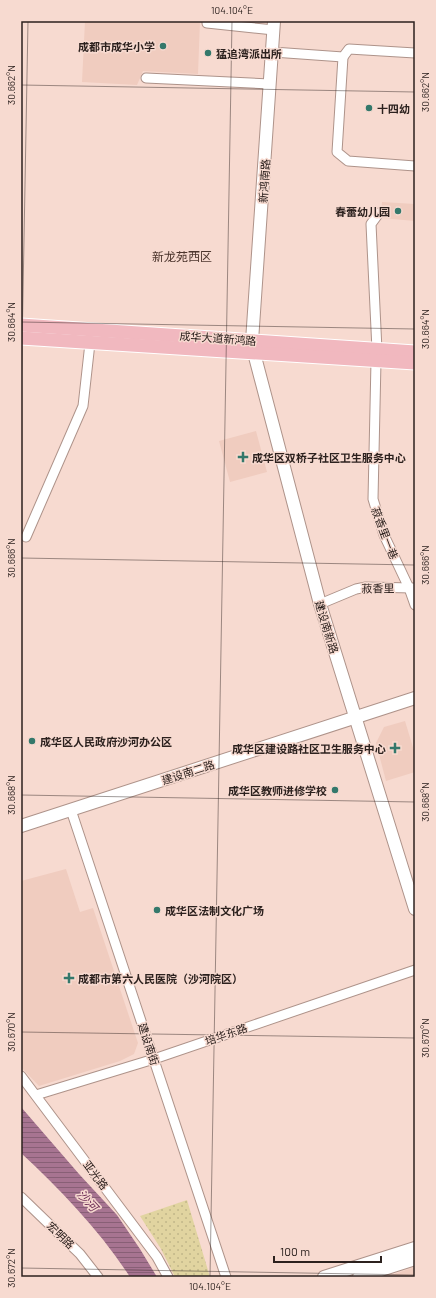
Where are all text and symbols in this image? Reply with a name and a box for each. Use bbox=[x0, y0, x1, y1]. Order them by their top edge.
text: 104.104°E bbox=[211, 4, 253, 16]
place label: 成都市成华小学 bbox=[78, 40, 155, 53]
marker: 成都市成华小学 bbox=[158, 41, 168, 51]
place label: 猛追湾派出所 bbox=[216, 47, 282, 60]
marker: 猛追湾派出所 bbox=[203, 48, 213, 58]
text: 30.662°N bbox=[5, 65, 17, 105]
text: 30.662°N bbox=[419, 72, 431, 112]
place label: 十四幼 bbox=[377, 102, 410, 115]
marker: 十四幼 bbox=[364, 103, 374, 113]
street label: 新鸿南路 bbox=[256, 159, 272, 203]
place label: 春蕾幼儿园 bbox=[335, 205, 390, 218]
marker: 春蕾幼儿园 bbox=[393, 206, 403, 216]
district label: 新龙苑西区 bbox=[152, 249, 212, 263]
text: 30.664°N bbox=[5, 302, 17, 342]
text: 30.664°N bbox=[419, 309, 431, 349]
street label: 成华大道新鸿路 bbox=[179, 329, 257, 347]
marker: 成华区双桥子社区卫生服务中心 bbox=[237, 451, 249, 463]
place label: 成华区双桥子社区卫生服务中心 bbox=[252, 451, 406, 464]
street label: 菽香里一巷 bbox=[369, 505, 401, 561]
text: 30.666°N bbox=[5, 538, 17, 578]
text: 30.666°N bbox=[419, 545, 431, 585]
street label: 菽香里 bbox=[361, 581, 395, 595]
street label: 建设南新路 bbox=[313, 599, 341, 655]
place label: 成华区人民政府沙河办公区 bbox=[40, 735, 172, 748]
marker: 成华区人民政府沙河办公区 bbox=[27, 736, 37, 746]
place label: 成华区建设路社区卫生服务中心 bbox=[232, 742, 386, 755]
marker: 成华区建设路社区卫生服务中心 bbox=[389, 742, 401, 754]
street label: 建设南二路 bbox=[160, 757, 216, 787]
text: 30.668°N bbox=[5, 775, 17, 815]
text: 30.668°N bbox=[419, 782, 431, 822]
place label: 成华区教师进修学校 bbox=[228, 784, 327, 797]
marker: 成华区教师进修学校 bbox=[330, 785, 340, 795]
place label: 成华区法制文化广场 bbox=[165, 904, 264, 917]
marker: 成华区法制文化广场 bbox=[152, 905, 162, 915]
marker: 成都市第六人民医院（沙河院区） bbox=[63, 972, 75, 984]
place label: 成都市第六人民医院（沙河院区） bbox=[78, 972, 243, 985]
text: 30.670°N bbox=[5, 1012, 17, 1052]
text: 30.670°N bbox=[419, 1018, 431, 1058]
street label: 建设南街 bbox=[136, 1021, 162, 1067]
street label: 培华东路 bbox=[203, 1021, 249, 1047]
street label: 亚光路 bbox=[81, 1158, 111, 1192]
water label: 沙河 bbox=[75, 1186, 103, 1215]
street label: 宏明路 bbox=[45, 1219, 77, 1251]
scale bar bbox=[274, 1238, 381, 1264]
text: 100 m bbox=[280, 1244, 310, 1258]
text: 30.672°N bbox=[5, 1248, 17, 1288]
text: 104.104°E bbox=[189, 1280, 231, 1292]

